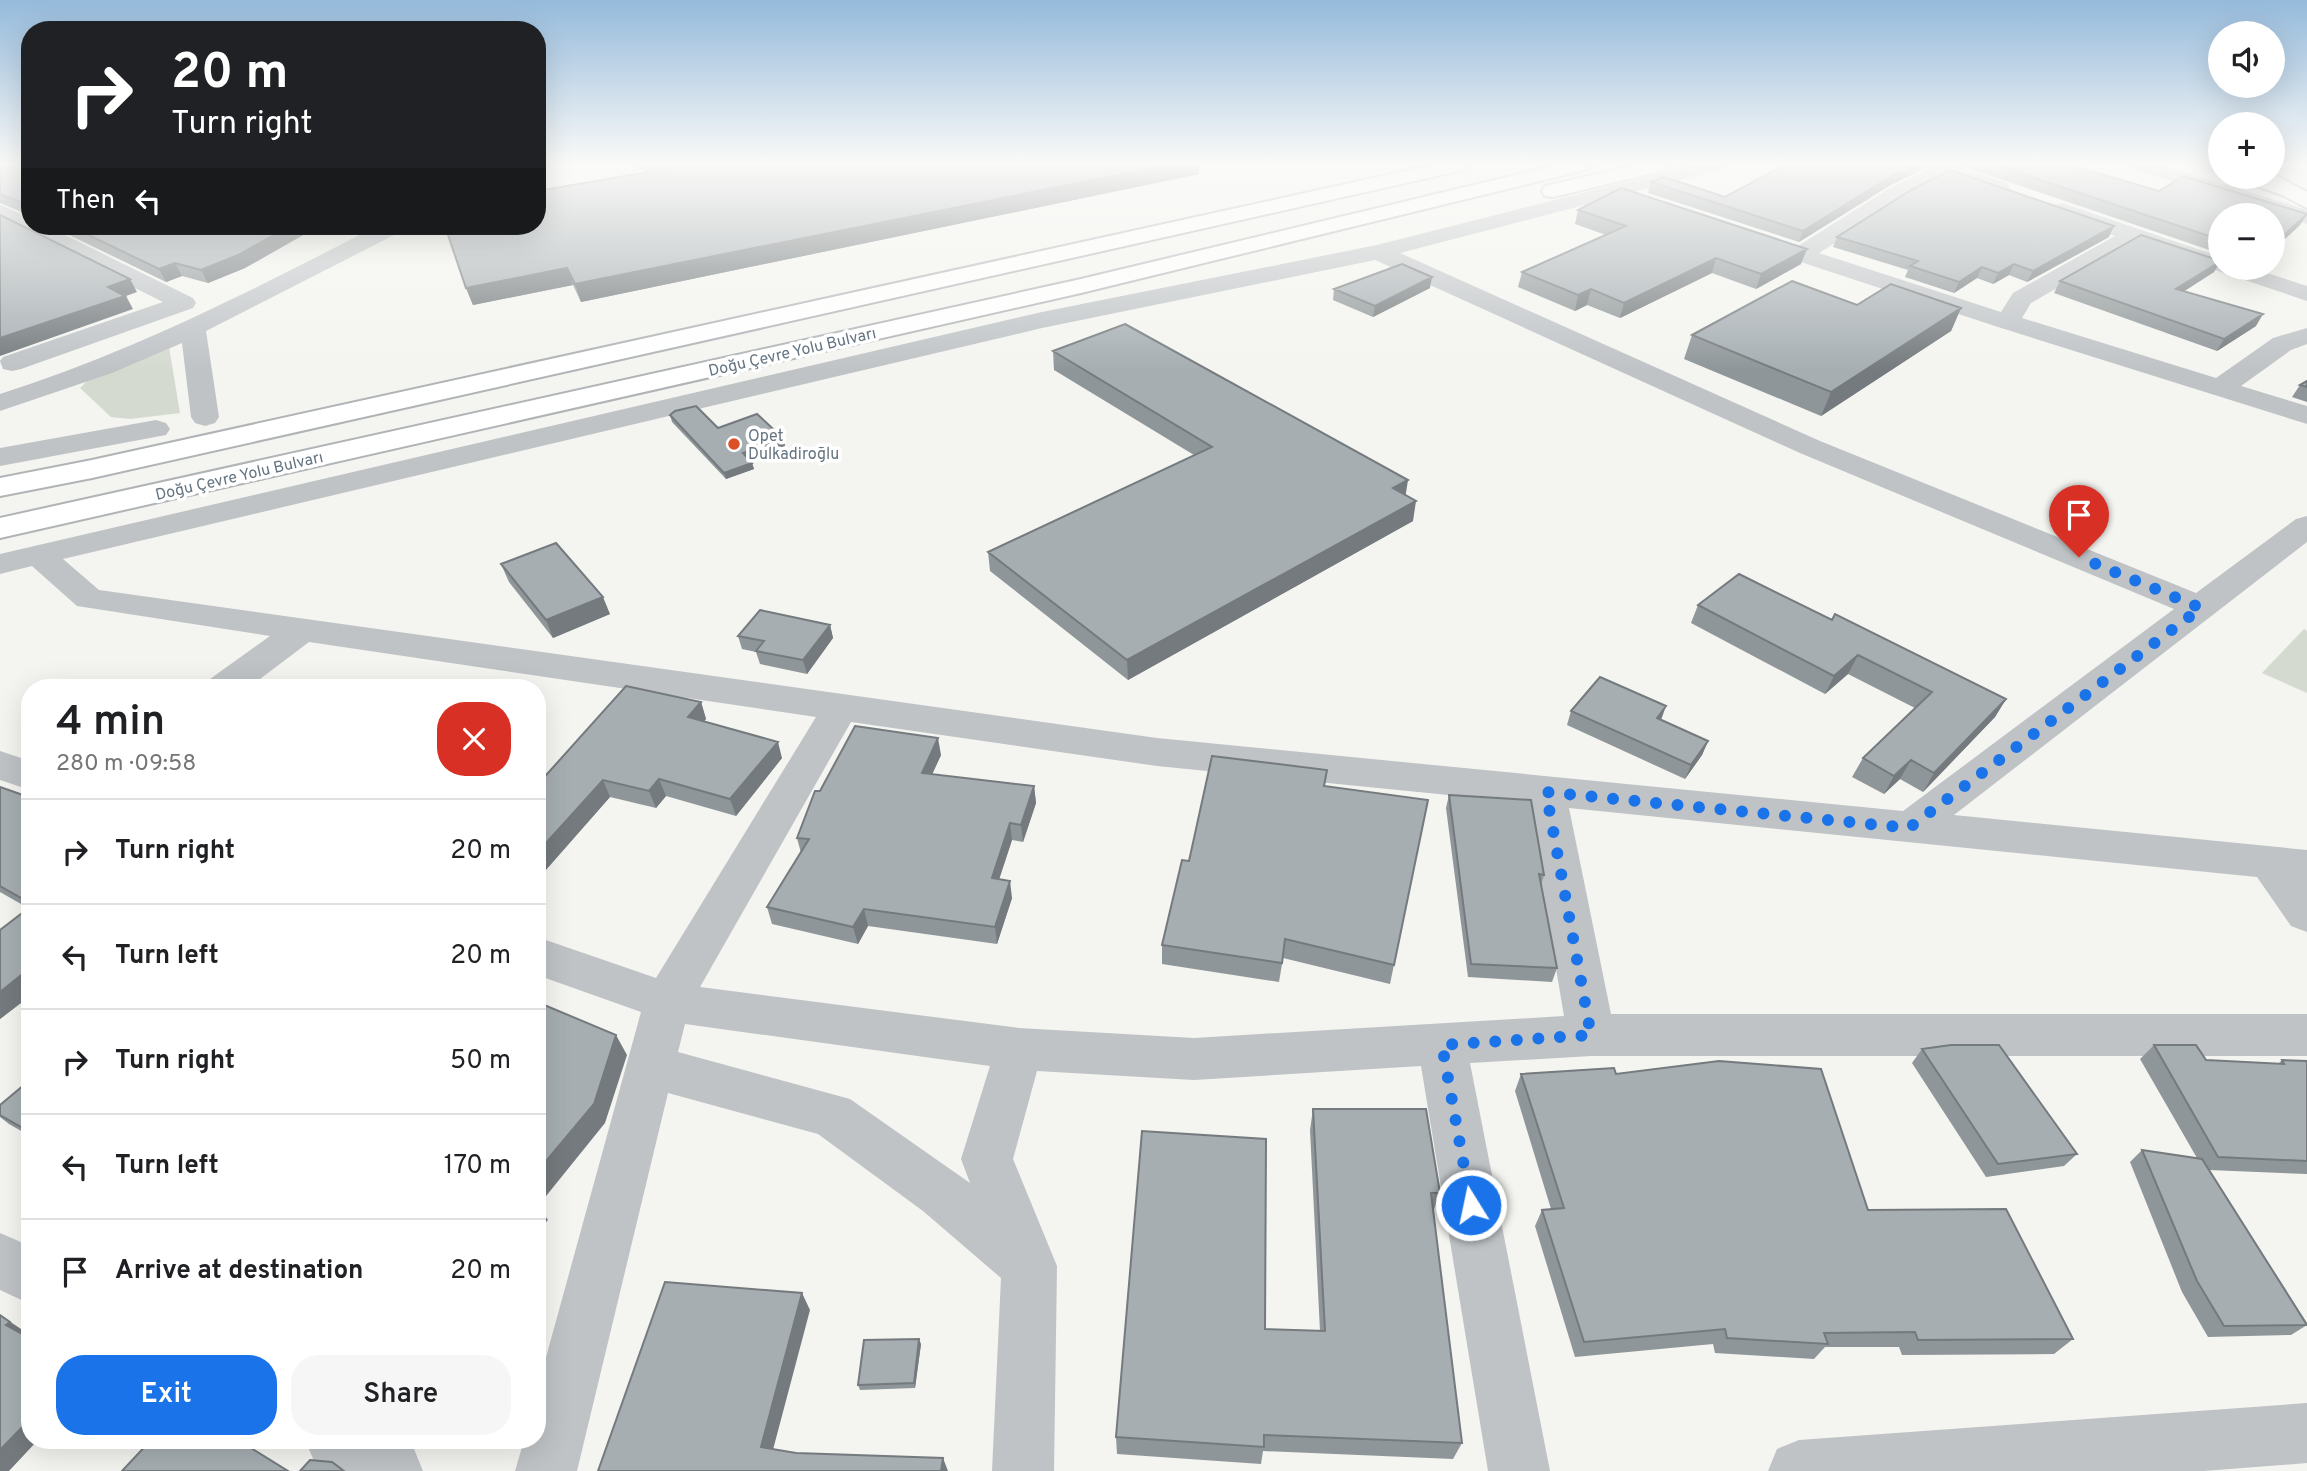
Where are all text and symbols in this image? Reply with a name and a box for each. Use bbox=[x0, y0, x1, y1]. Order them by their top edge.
map controls bbox=[2208, 21, 2285, 280]
button: sound bbox=[2208, 21, 2285, 98]
text: 20 m bbox=[171, 44, 288, 106]
icon: right bbox=[56, 49, 147, 140]
text: Turn right bbox=[171, 105, 313, 145]
button: + bbox=[2208, 112, 2285, 189]
icon: left bbox=[129, 182, 167, 220]
text: Then bbox=[56, 185, 115, 218]
button: − bbox=[2208, 203, 2285, 280]
street label: Doğu Çevre Yolu Bulvarı bbox=[707, 324, 878, 382]
place label: Opet Dulkadiroğlu bbox=[748, 427, 839, 465]
marker: Opet Dulkadiroğlu bbox=[726, 436, 742, 452]
street label: Doğu Çevre Yolu Bulvarı bbox=[154, 448, 325, 506]
pin bbox=[2049, 485, 2109, 557]
icon: arrive bbox=[2060, 496, 2098, 534]
text: 4 min bbox=[56, 697, 165, 750]
button: close bbox=[437, 702, 511, 776]
text: 280 m · 09:58 bbox=[56, 750, 196, 779]
icon: right bbox=[56, 833, 94, 871]
text: Turn right bbox=[115, 835, 235, 868]
text: 20 m bbox=[450, 835, 511, 868]
icon: left bbox=[56, 938, 94, 976]
text: Turn left bbox=[115, 940, 219, 973]
text: 20 m bbox=[450, 940, 511, 973]
icon: right bbox=[56, 1043, 94, 1081]
text: Turn right bbox=[115, 1045, 235, 1078]
text: 50 m bbox=[450, 1045, 511, 1078]
icon: left bbox=[56, 1148, 94, 1186]
text: Turn left bbox=[115, 1150, 219, 1183]
text: 170 m bbox=[444, 1150, 511, 1183]
position arrow bbox=[1434, 1168, 1508, 1242]
icon: arrive bbox=[56, 1253, 94, 1291]
text: Arrive at destination bbox=[115, 1255, 363, 1288]
text: 20 m bbox=[450, 1255, 511, 1288]
button: Exit bbox=[56, 1355, 277, 1435]
button: Share bbox=[291, 1355, 511, 1435]

